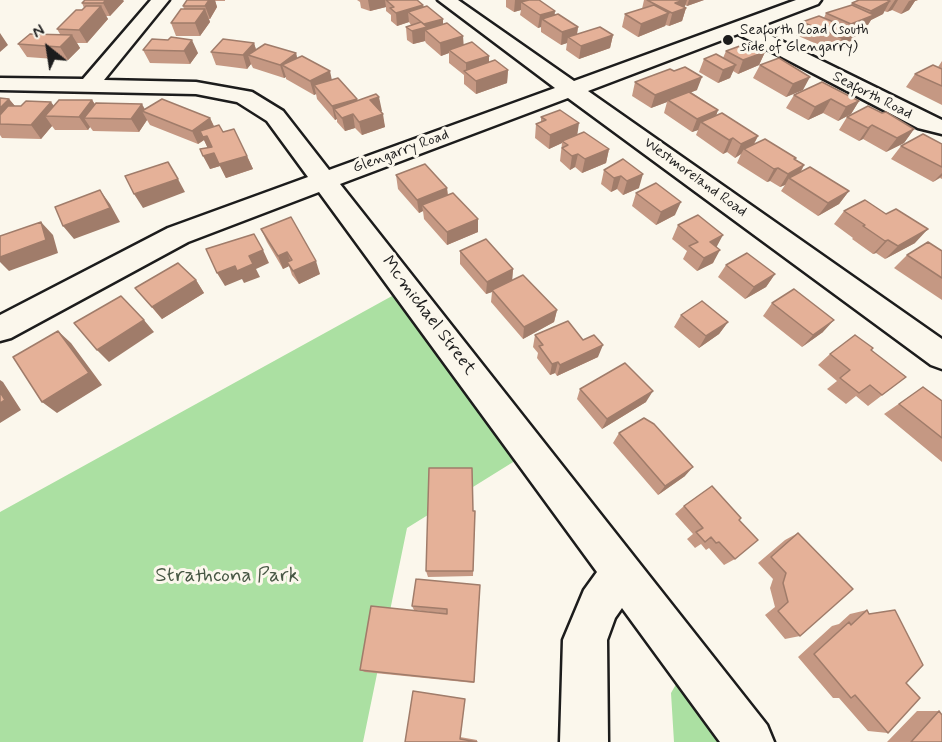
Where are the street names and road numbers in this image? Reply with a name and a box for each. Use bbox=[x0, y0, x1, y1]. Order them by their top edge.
street label: Seaforth Road bbox=[829, 68, 915, 124]
street label: Glengarry Road bbox=[350, 126, 452, 178]
street label: Westmoreland Road bbox=[640, 135, 750, 221]
street label: Mcmichael Street bbox=[376, 252, 480, 380]

